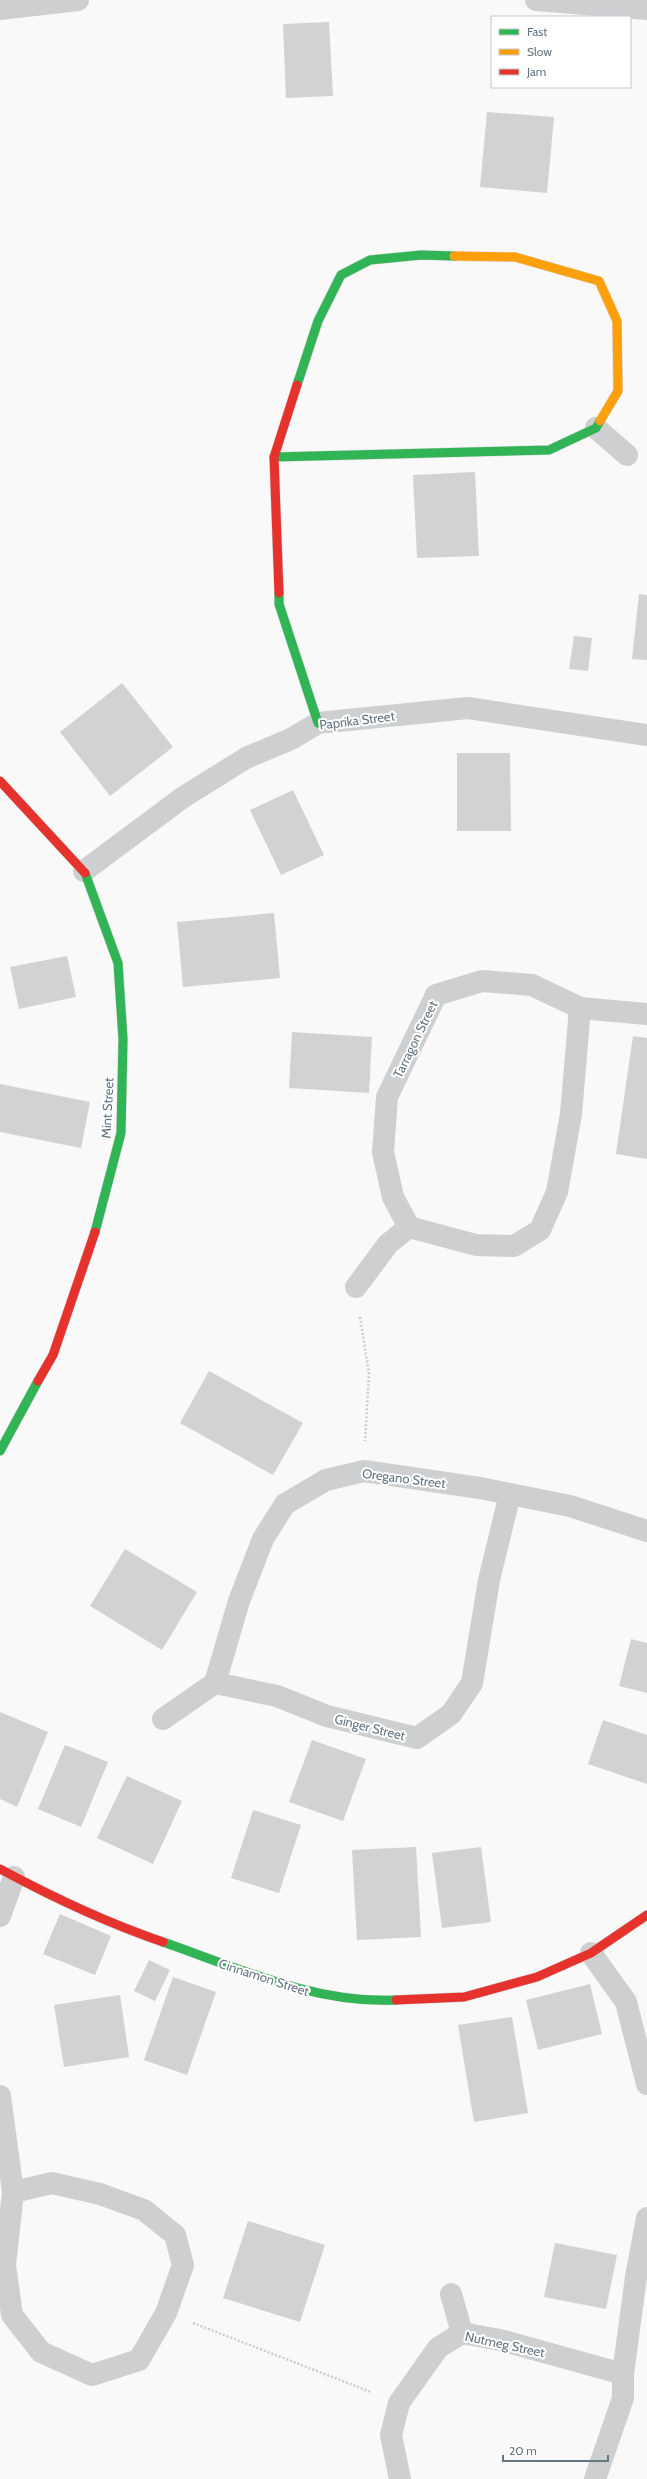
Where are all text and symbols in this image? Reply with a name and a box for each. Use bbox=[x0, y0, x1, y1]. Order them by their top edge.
legend bbox=[491, 16, 631, 88]
text: Fast bbox=[527, 24, 547, 39]
text: Slow bbox=[527, 44, 552, 59]
text: Jam bbox=[526, 64, 546, 79]
street label: Paprika Street bbox=[318, 707, 396, 733]
street label: Tarragon Street bbox=[389, 997, 441, 1080]
street label: Mint Street bbox=[97, 1076, 117, 1139]
street label: Oregano Street bbox=[361, 1465, 447, 1491]
street label: Ginger Street bbox=[333, 1710, 408, 1744]
street label: Cinnamon Street bbox=[217, 1955, 312, 1999]
street label: Nutmeg Street bbox=[464, 2328, 547, 2360]
scale bar bbox=[503, 2437, 608, 2463]
text: 20 m bbox=[509, 2443, 537, 2458]

